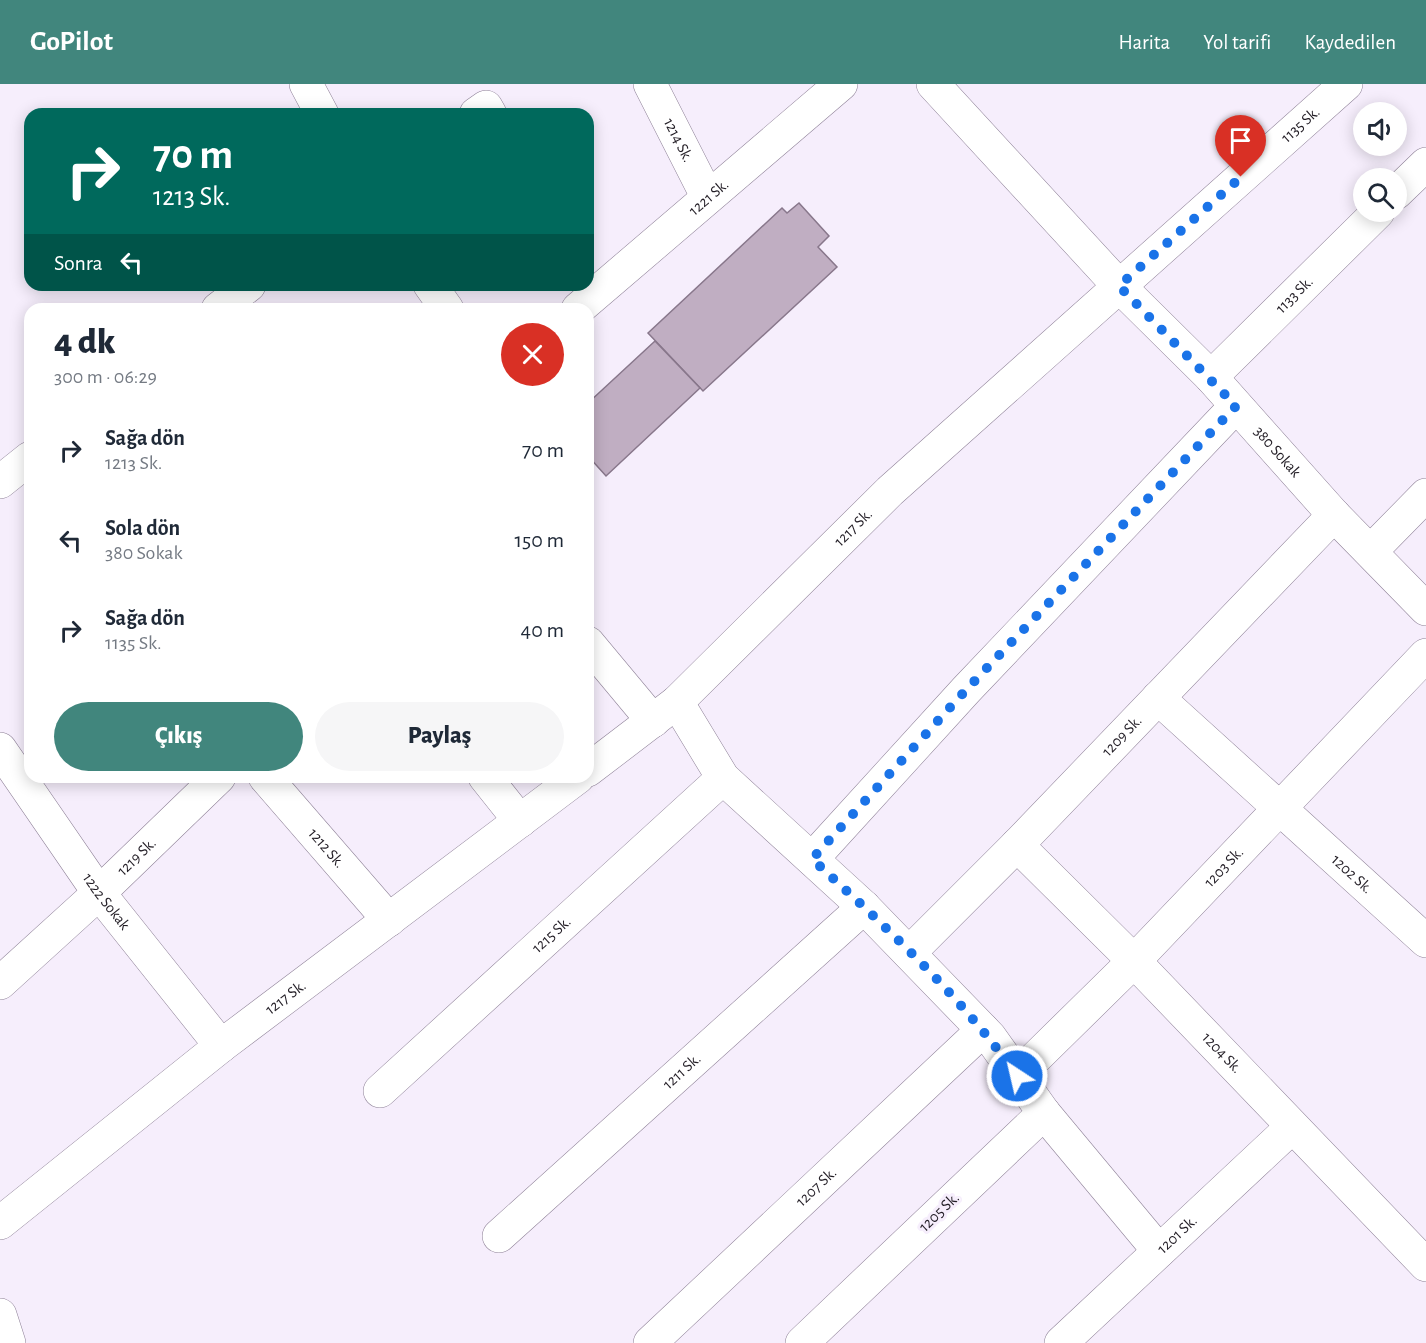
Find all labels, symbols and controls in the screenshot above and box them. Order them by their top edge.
text: GoPilot [30,28,113,56]
text: Harita [1118,32,1170,53]
text: Yol tarifi [1203,32,1271,53]
text: Kaydedilen [1304,32,1396,53]
map controls [1353,102,1407,222]
button: sound [1353,102,1407,156]
street label: 1135 Sk. [1278,104,1323,146]
pin [1215,115,1266,177]
street label: 1214 Sk. [661,116,696,165]
icon: arrive [1224,124,1257,157]
icon: right [54,132,132,210]
text: 70 m [153,134,233,176]
button: search [1353,168,1407,222]
street label: 1221 Sk. [686,176,732,218]
text: 1213 Sk. [153,183,230,210]
icon: left [115,246,148,279]
text: Sonra [54,252,103,274]
street label: 1133 Sk. [1273,273,1316,316]
button: close [501,323,564,386]
text: 4 dk [54,324,115,360]
text: 300 m · 06:29 [54,367,157,387]
street label: 380 Sokak [1251,423,1305,481]
text: Sağa dön [105,427,185,449]
icon: right [54,434,87,467]
text: 70 m [522,439,564,461]
text: 1213 Sk. [105,453,162,473]
street label: 1217 Sk. [831,506,875,549]
text: Sola dön [105,517,180,539]
icon: left [54,524,87,557]
text: 150 m [514,529,564,551]
text: 380 Sokak [105,543,183,563]
text: Sağa dön [105,607,185,629]
icon: right [54,614,87,647]
text: 40 m [521,619,564,641]
text: 1135 Sk. [105,633,162,653]
button: Çıkış [54,702,303,771]
button: Paylaş [315,702,564,771]
street label: 1209 Sk. [1099,712,1145,759]
street label: 1212 Sk. [305,825,348,871]
street label: 1219 Sk. [114,835,159,879]
street label: 1203 Sk. [1201,844,1246,890]
street label: 1202 Sk. [1328,851,1376,897]
street label: 1222 Sokak [80,870,134,933]
street label: 1215 Sk. [529,913,574,956]
street label: 1217 Sk. [262,977,309,1018]
street label: 1204 Sk. [1199,1029,1245,1076]
position arrow [985,1044,1049,1108]
street label: 1211 Sk. [660,1050,704,1092]
street label: 1207 Sk. [793,1164,839,1209]
street label: 1205 Sk. [916,1189,962,1235]
street label: 1201 Sk. [1154,1212,1200,1257]

